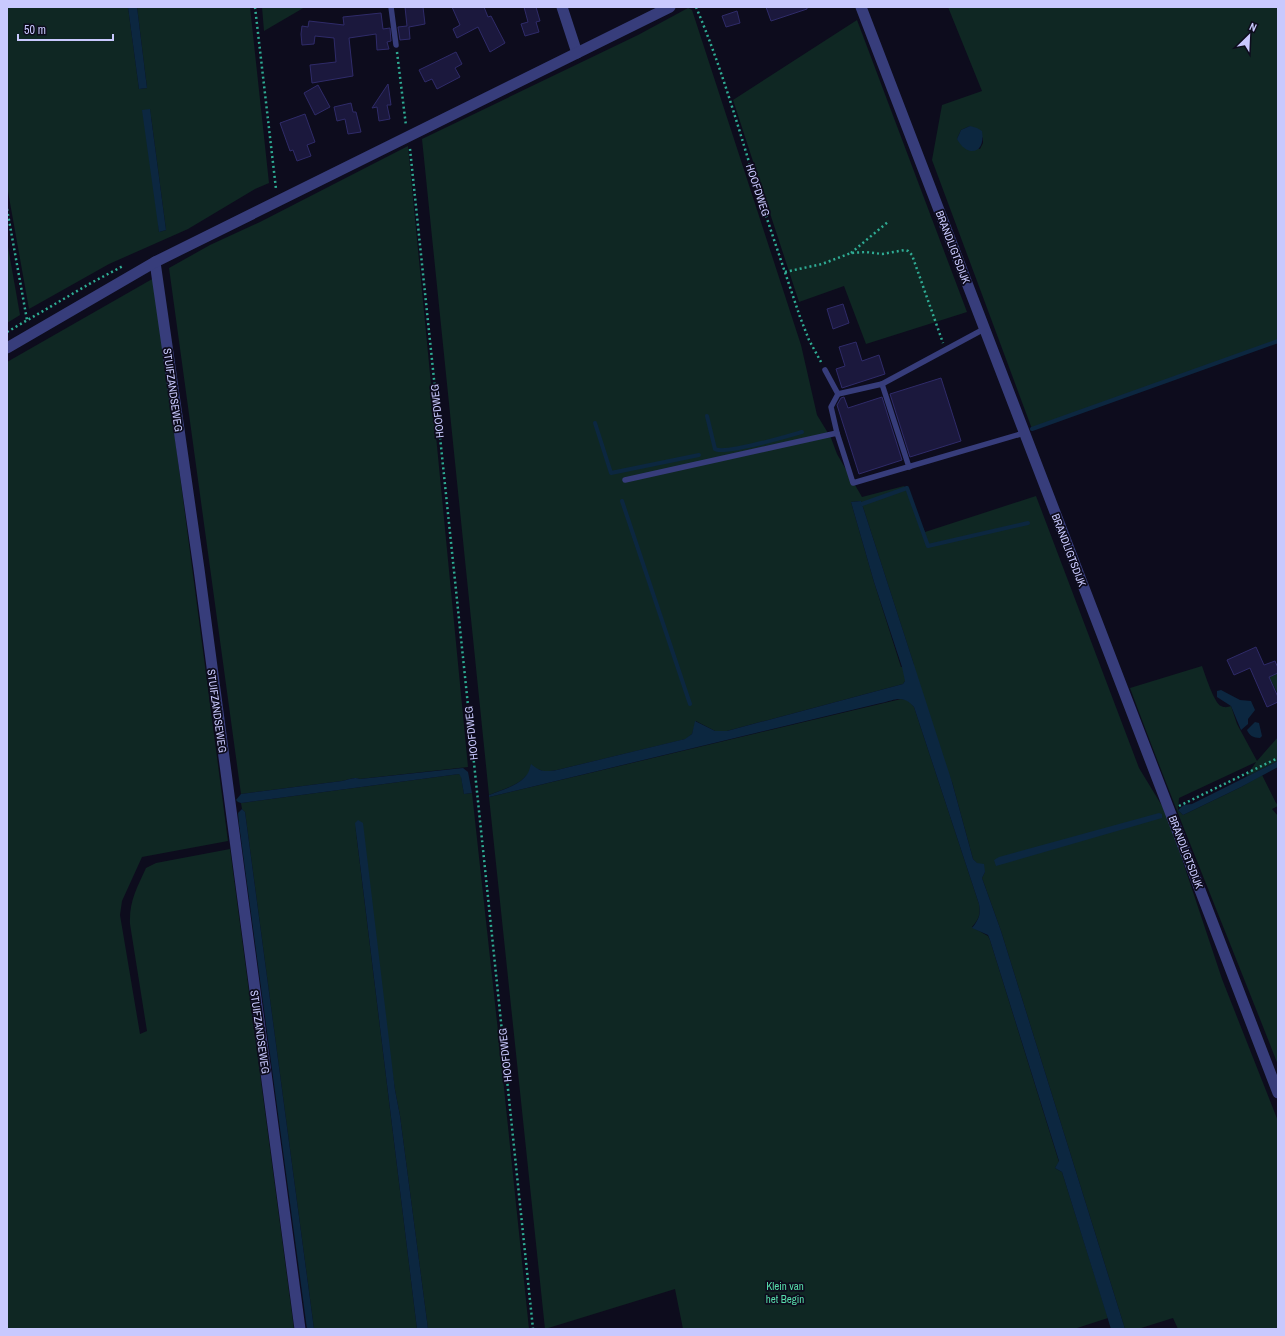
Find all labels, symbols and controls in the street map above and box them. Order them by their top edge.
scale bar [18,16,113,42]
north arrow [1229,16,1269,56]
text: N [1247,19,1259,35]
text: 50 m [24,22,46,38]
street label: HOOFDWEG [743,162,773,218]
street label: BRANDLIGTSDIJK [933,208,973,286]
street label: STUIFZANDSEWEG [160,347,186,433]
street label: HOOFDWEG [427,383,447,439]
street label: BRANDLIGTSDIJK [1049,511,1089,589]
street label: STUIFZANDSEWEG [204,668,230,754]
street label: HOOFDWEG [461,705,481,761]
street label: BRANDLIGTSDIJK [1166,813,1206,891]
street label: STUIFZANDSEWEG [247,989,273,1075]
street label: HOOFDWEG [495,1027,515,1083]
park label: Klein van het Begin [766,1279,804,1306]

